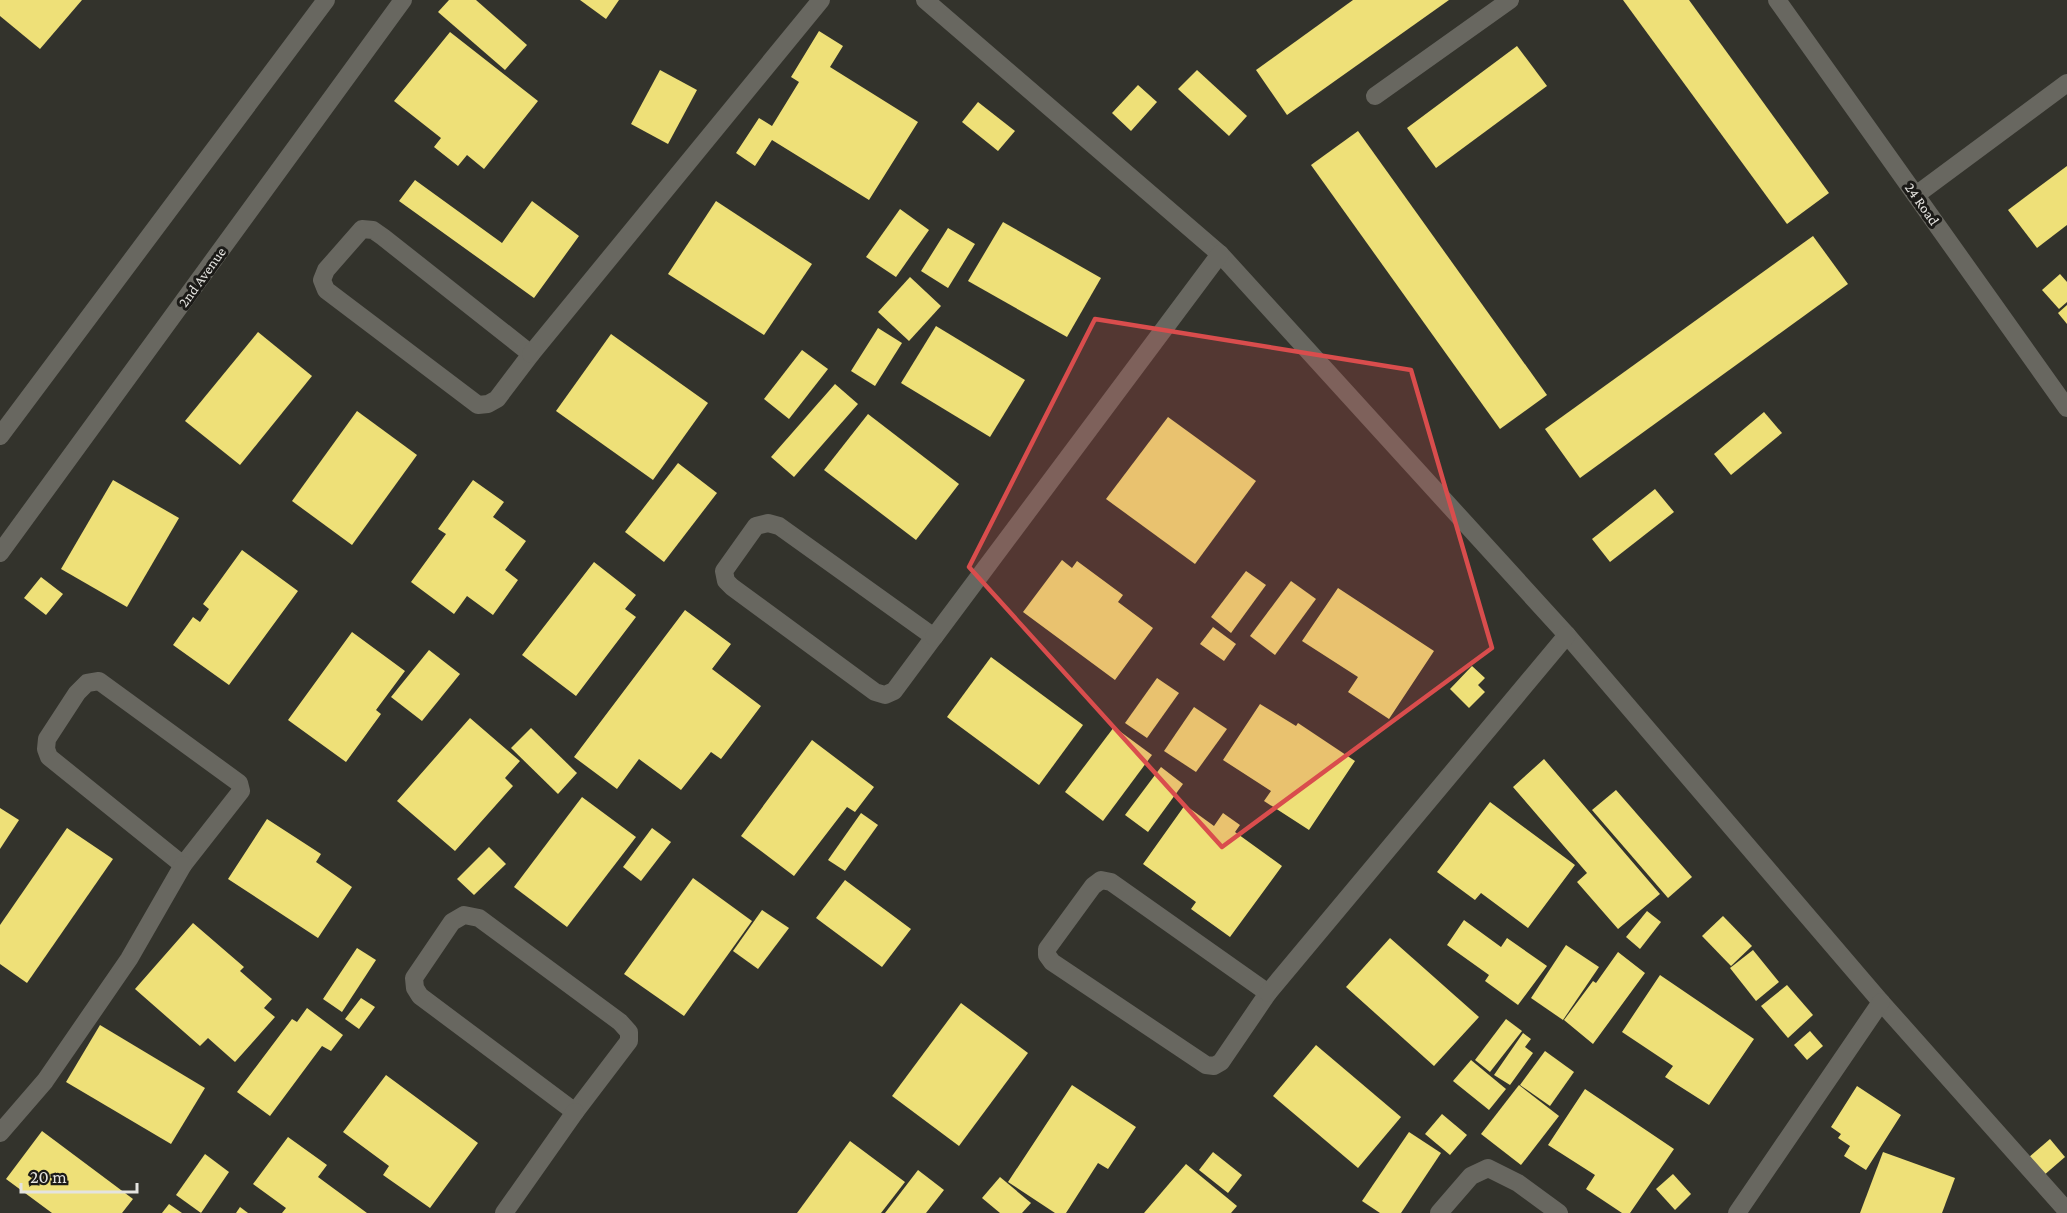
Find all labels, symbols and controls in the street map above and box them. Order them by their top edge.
street label: 24 Road [1902,180,1942,228]
street label: 2nd Avenue [175,244,229,310]
scale bar [21,1156,136,1194]
text: 20 m [30,1167,67,1187]

